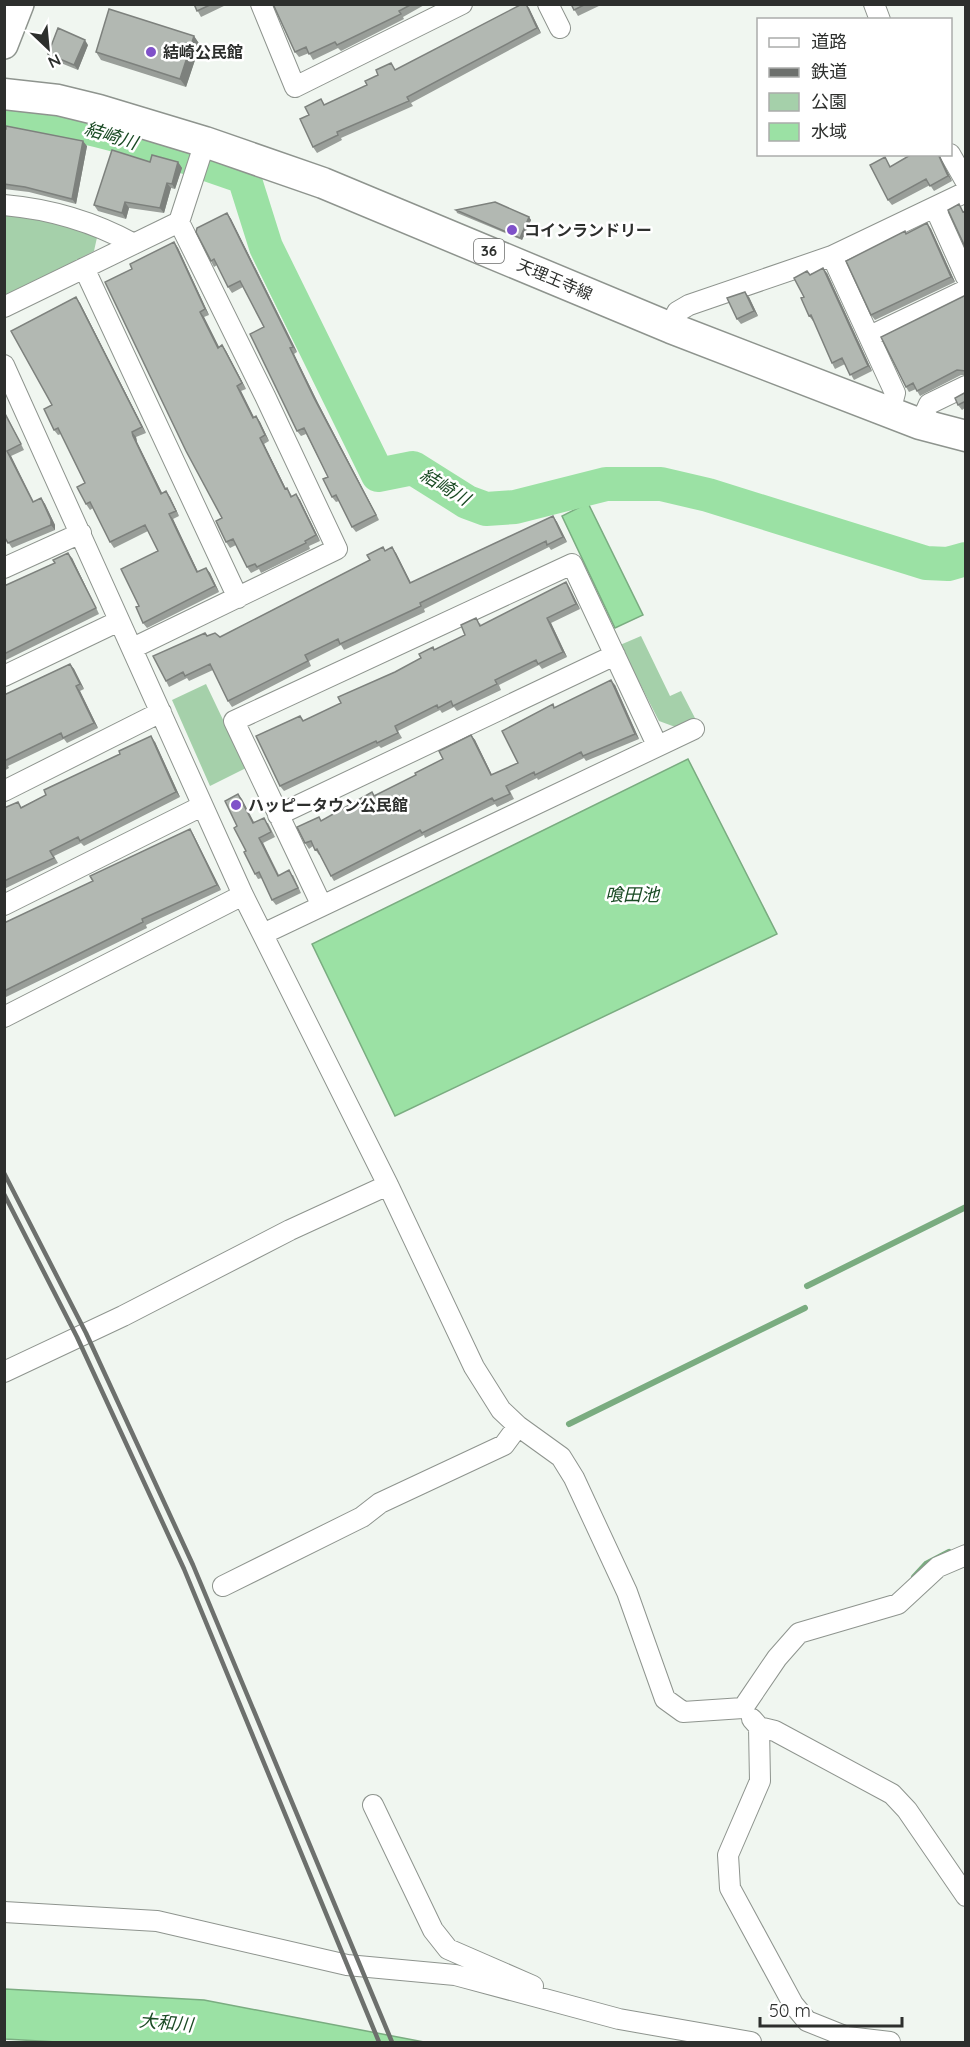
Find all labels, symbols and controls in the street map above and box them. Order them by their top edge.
north arrow [18,18,78,78]
legend [757,18,952,156]
text: 道路 [811,30,847,53]
place label: 結崎公民館 [163,42,243,62]
marker: 結崎公民館 [144,45,158,59]
text: N [45,50,64,73]
text: 鉄道 [811,60,847,83]
text: 公園 [811,90,847,113]
water label: 結崎川 [82,117,142,155]
text: 水域 [811,120,847,143]
place label: コインランドリー [524,220,652,240]
marker: コインランドリー [505,223,519,237]
road number: 36 [474,239,504,263]
street label: 天理王寺線 [514,254,596,304]
water label: 結崎川 [416,463,476,511]
place label: ハッピータウン公民館 [248,795,408,815]
marker: ハッピータウン公民館 [229,798,243,812]
water label: 喰田池 [605,883,661,906]
scale bar [760,1990,902,2028]
text: 50 m [769,1999,811,2022]
water label: 大和川 [138,2009,196,2036]

